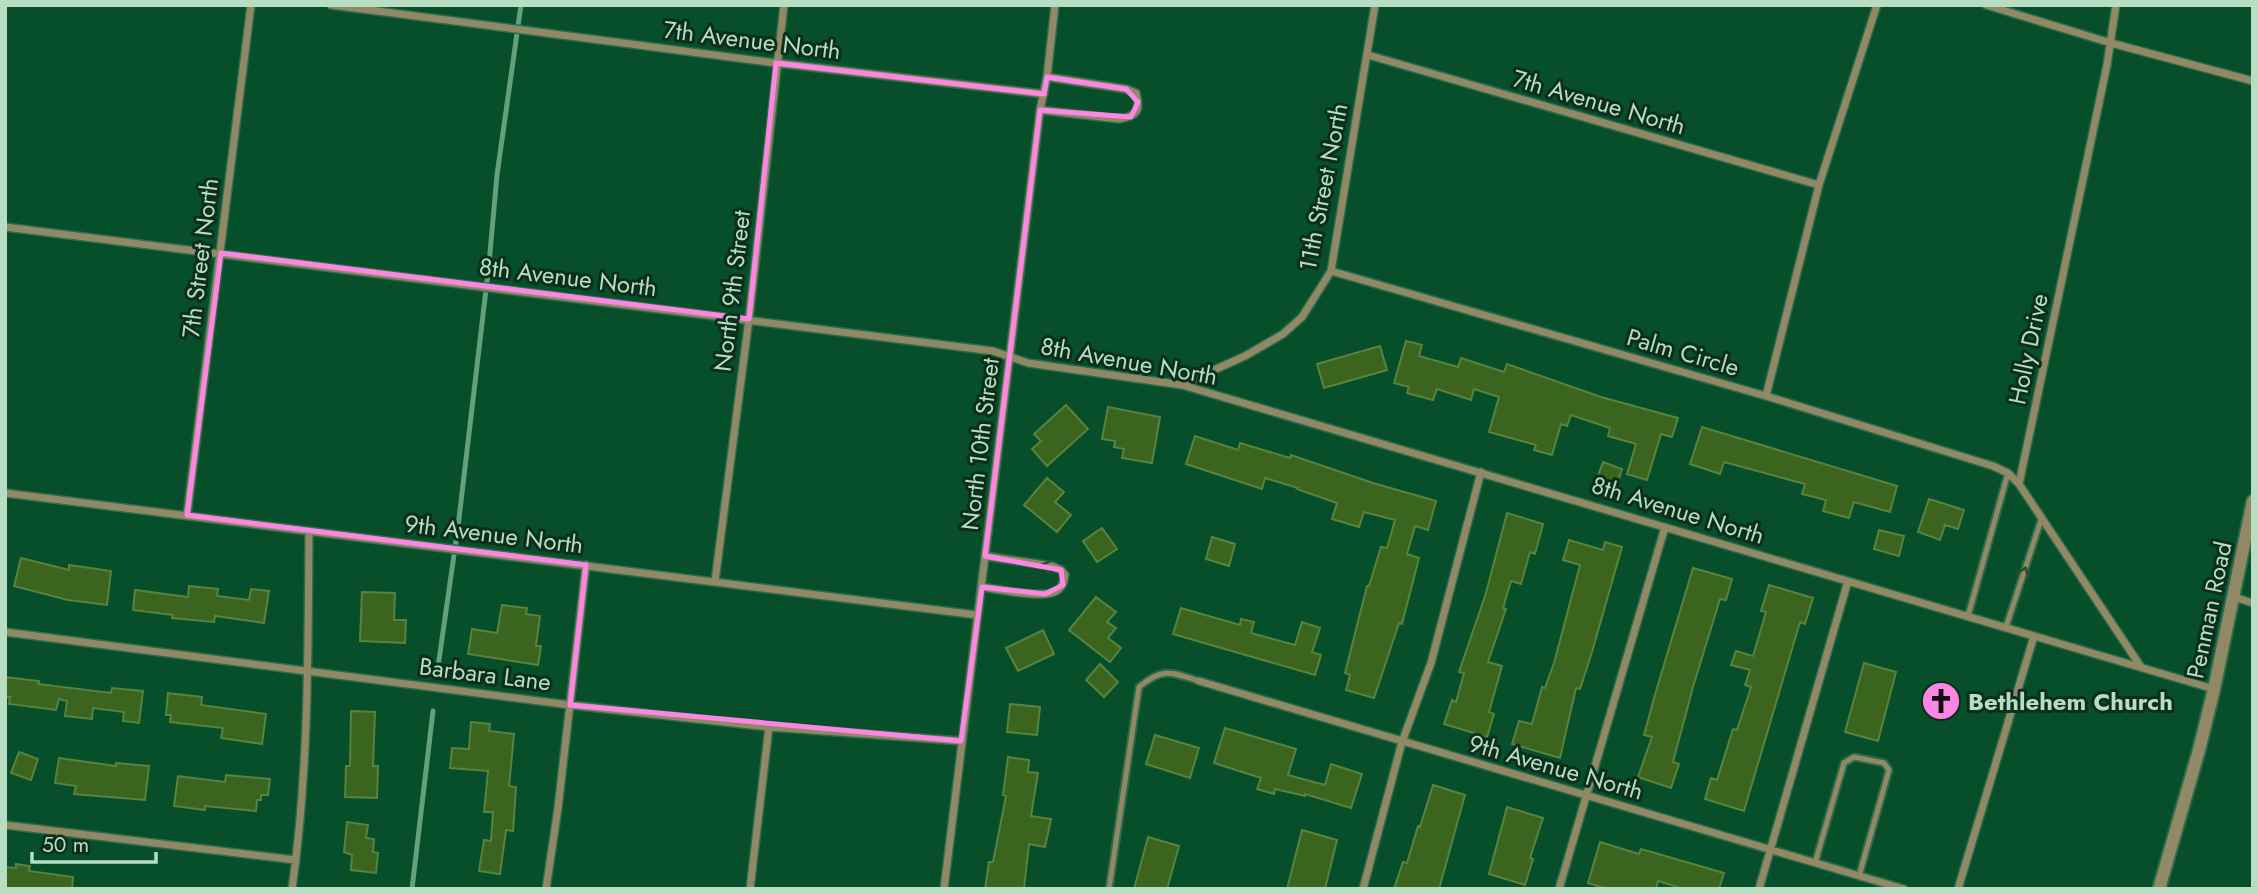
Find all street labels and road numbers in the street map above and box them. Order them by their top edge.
street label: 7th Avenue North [661,12,843,68]
street label: 7th Avenue North [1508,61,1690,143]
street label: 11th Street North [1290,100,1356,274]
street label: 7th Street North [173,176,227,340]
street label: North 9th Street [705,208,759,374]
street label: 8th Avenue North [477,249,659,305]
street label: Holly Drive [1999,290,2057,408]
street label: Palm Circle [1623,319,1743,385]
street label: 8th Avenue North [1038,328,1220,394]
street label: North 10th Street [952,356,1008,532]
street label: 8th Avenue North [1587,467,1769,553]
street label: 9th Avenue North [403,506,585,562]
street label: Penman Road [2177,538,2241,682]
street label: Barbara Lane [417,649,553,699]
street label: 9th Avenue North [1465,725,1647,809]

